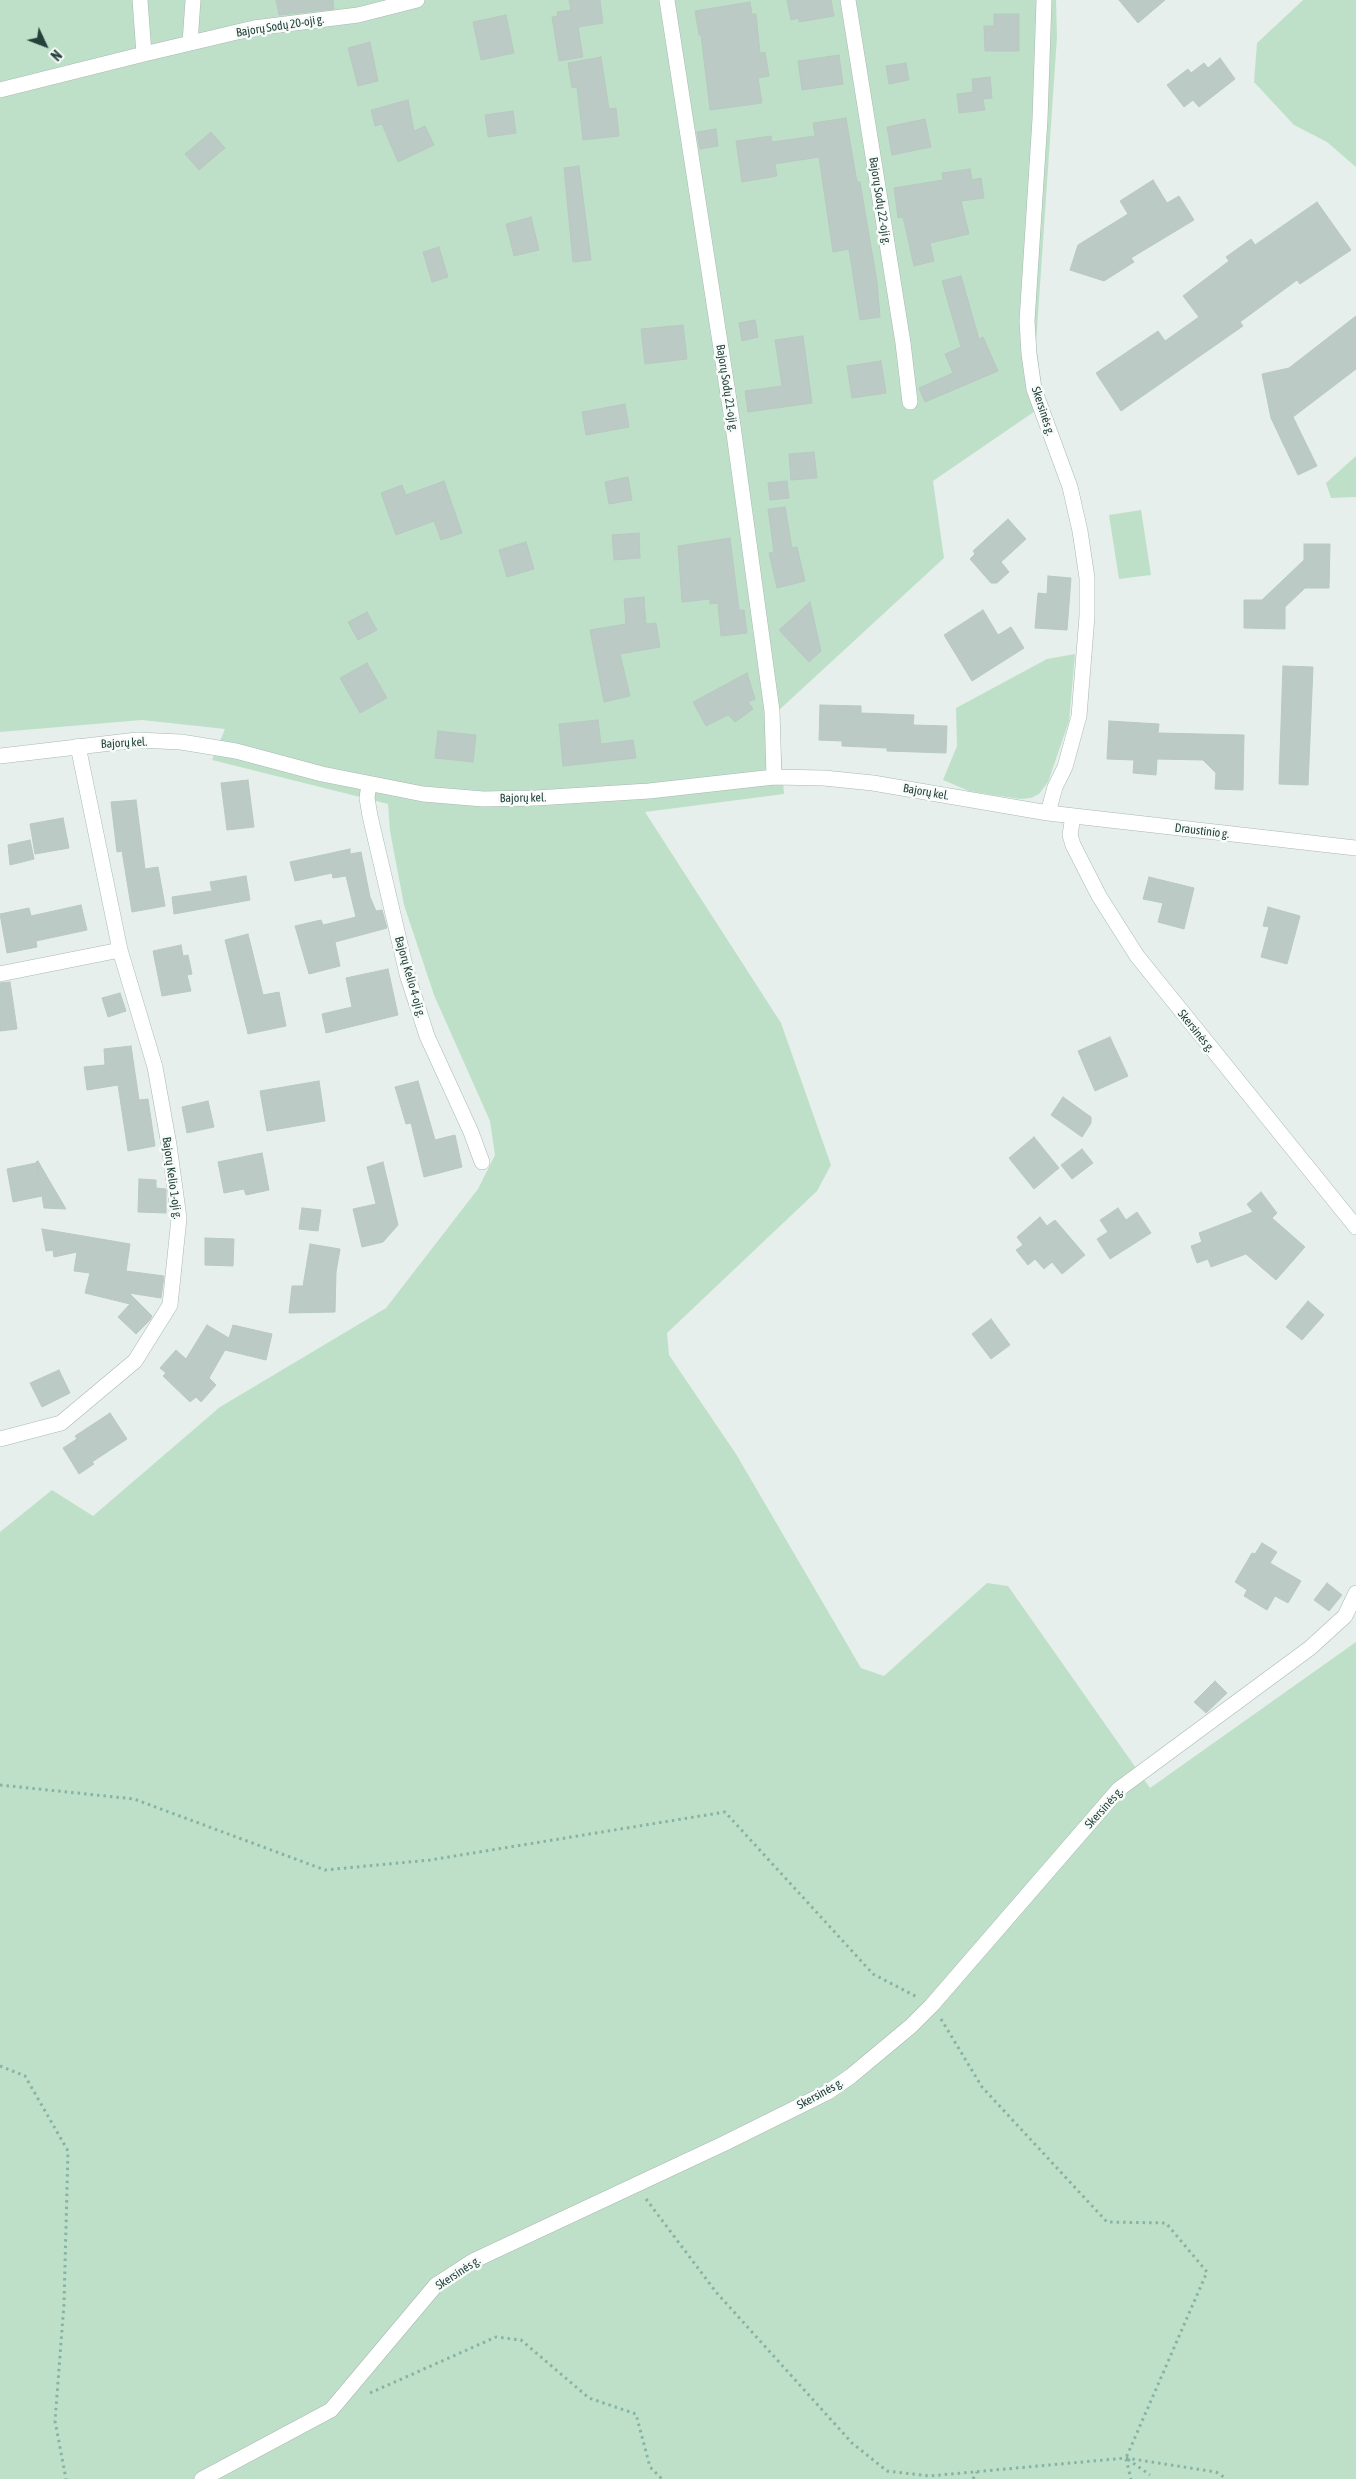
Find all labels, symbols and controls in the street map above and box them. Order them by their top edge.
street label: Bajorų Sodų 20-oji g. [235,12,325,40]
north arrow [20,20,70,70]
text: N [47,47,65,64]
street label: Bajorų Sodų 22-oji g. [866,156,894,246]
street label: Bajorų Sodų 21-oji g. [713,343,741,433]
street label: Skersinės g. [1028,385,1058,437]
street label: Bajorų kel. [100,735,148,751]
street label: Bajorų kel. [902,781,950,803]
street label: Bajorų kel. [500,790,546,806]
street label: Draustinio g. [1174,821,1230,841]
street label: Bajorų Kelio 4-oji g. [392,935,428,1019]
street label: Skersinės g. [1175,1007,1217,1055]
street label: Bajorų Kelio 1-oji g. [159,1136,185,1220]
street label: Skersinės g. [1082,1784,1126,1832]
street label: Skersinės g. [794,2075,846,2113]
street label: Skersinės g. [433,2253,483,2293]

